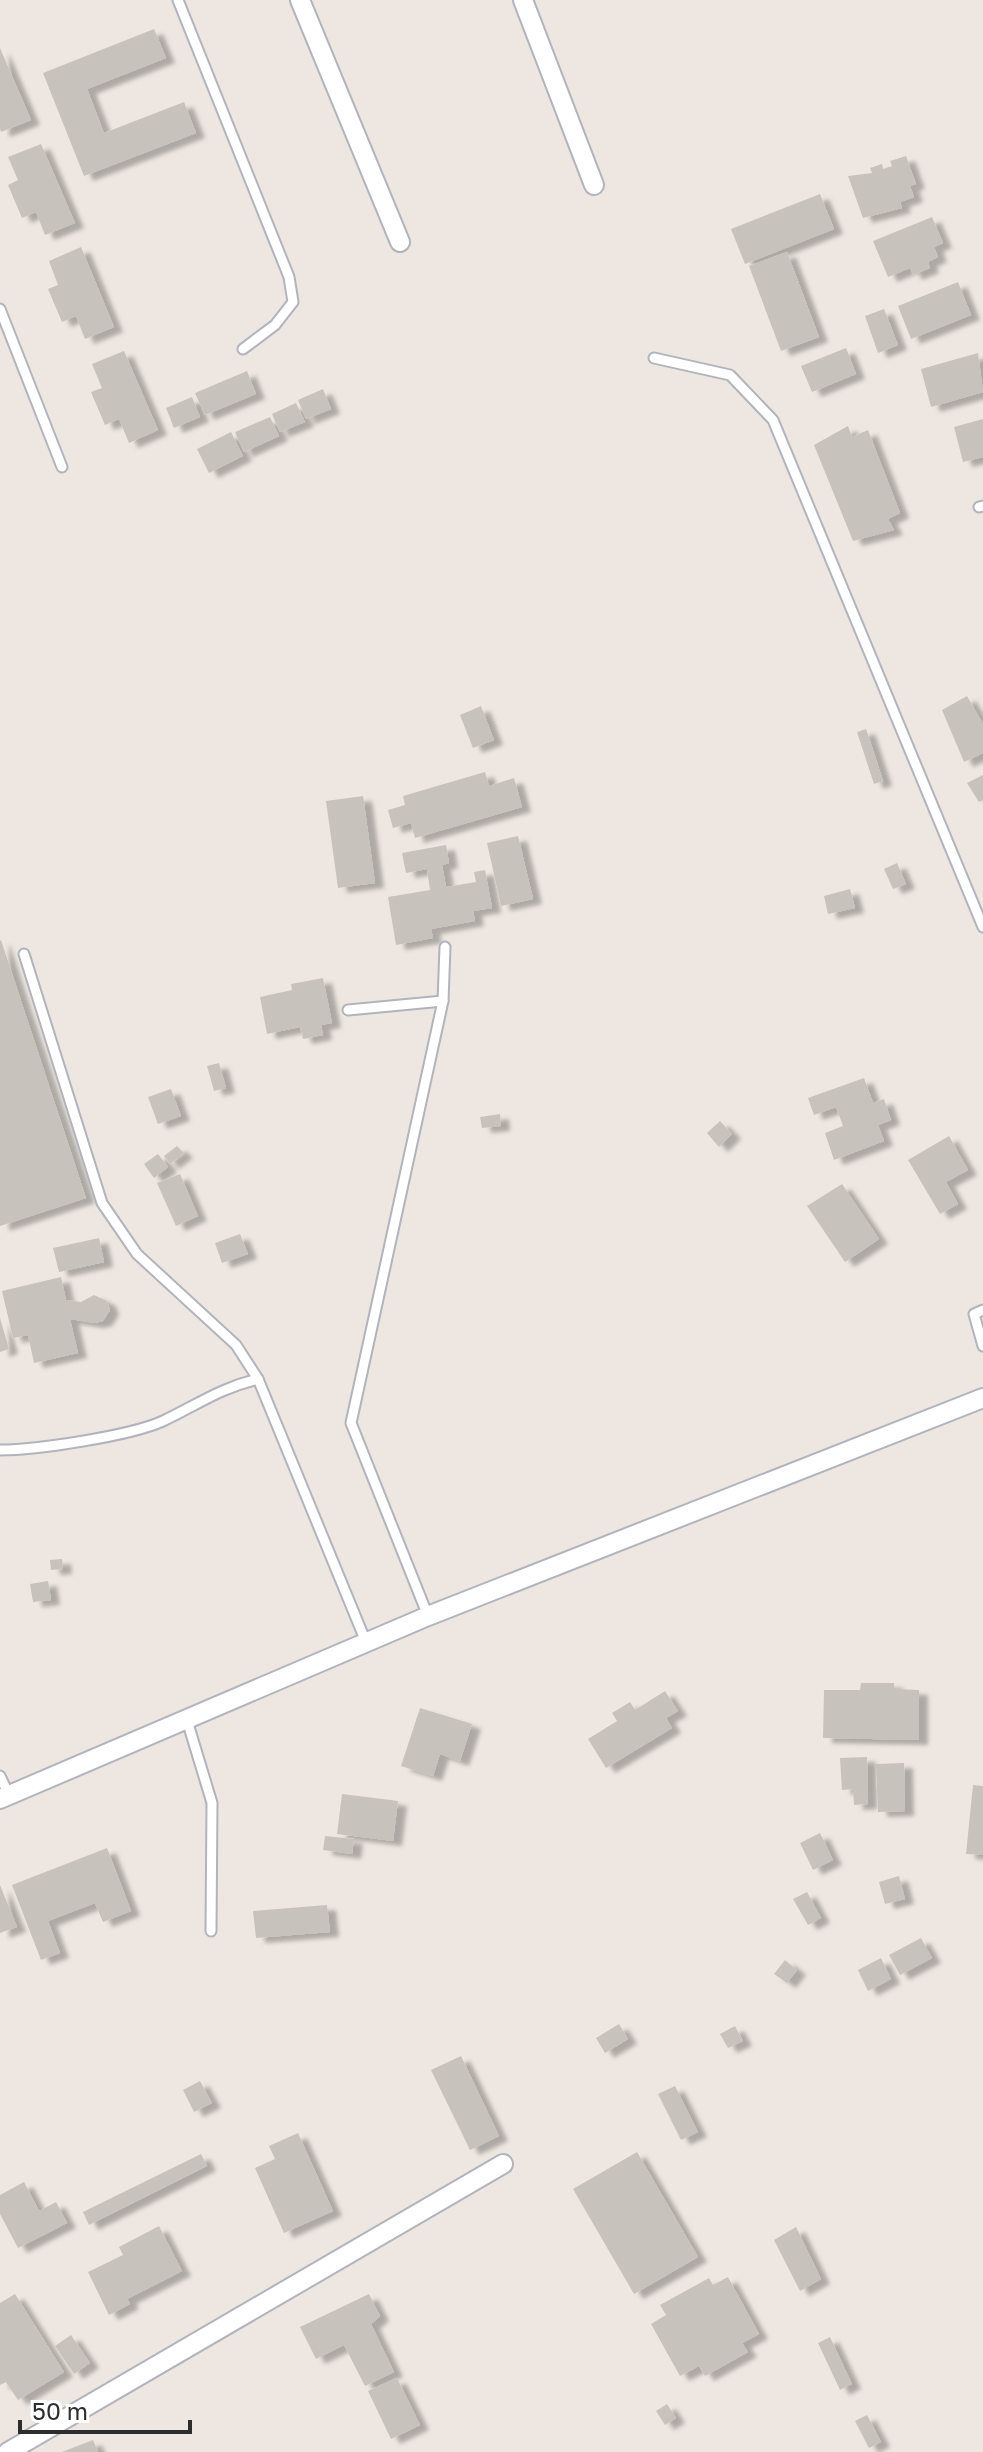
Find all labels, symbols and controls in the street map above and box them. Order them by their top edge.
scale bar [20,2384,190,2434]
text: 50 m [32,2396,88,2425]

